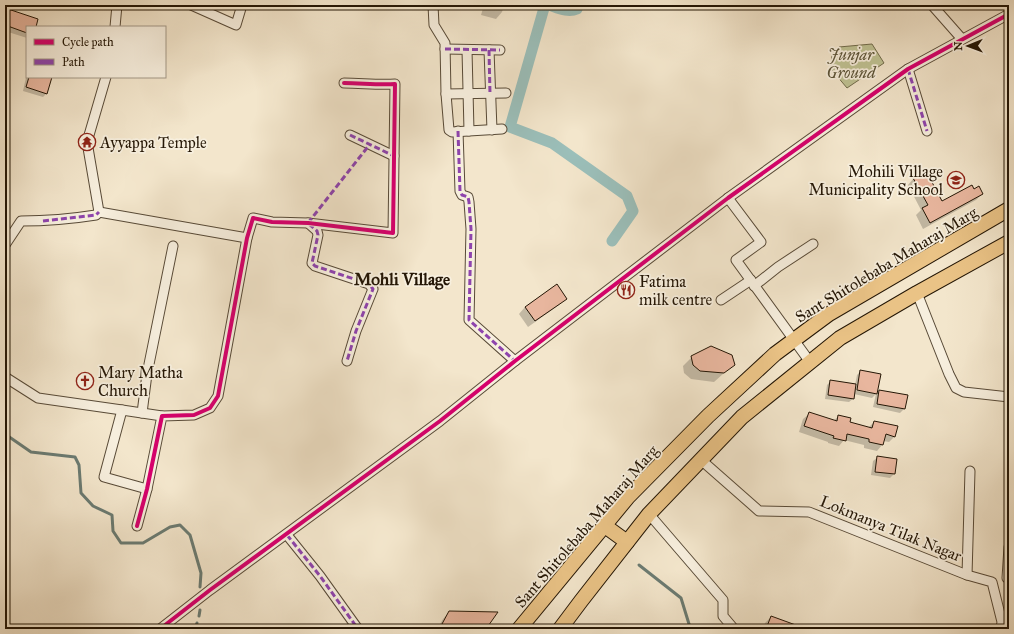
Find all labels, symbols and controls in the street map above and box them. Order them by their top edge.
legend [26,26,166,78]
north arrow [948,26,988,66]
text: Cycle path [62,35,114,49]
text: N [952,41,965,51]
park label: Junjar Ground [827,45,877,82]
text: Path [62,55,85,69]
temple icon: Ayyappa Temple [77,132,97,152]
place label: Ayyappa Temple [99,133,207,152]
place label: Mohili Village Municipality School [809,162,944,199]
school or university icon: Mohili Village Municipality School [946,170,966,190]
street label: Sant Shitolebaba Maharaj Marg [792,202,982,327]
district label: Mohli Village [354,269,450,290]
place label: Fatima milk centre [639,272,713,309]
restaurant icon: Fatima milk centre [616,280,636,300]
place label: Mary Matha Church [98,363,183,400]
church icon: Mary Matha Church [75,371,95,391]
street label: Sant Shitolebaba Maharaj Marg [511,441,663,612]
street label: Lokmanya Tilak Nagar [817,491,964,566]

